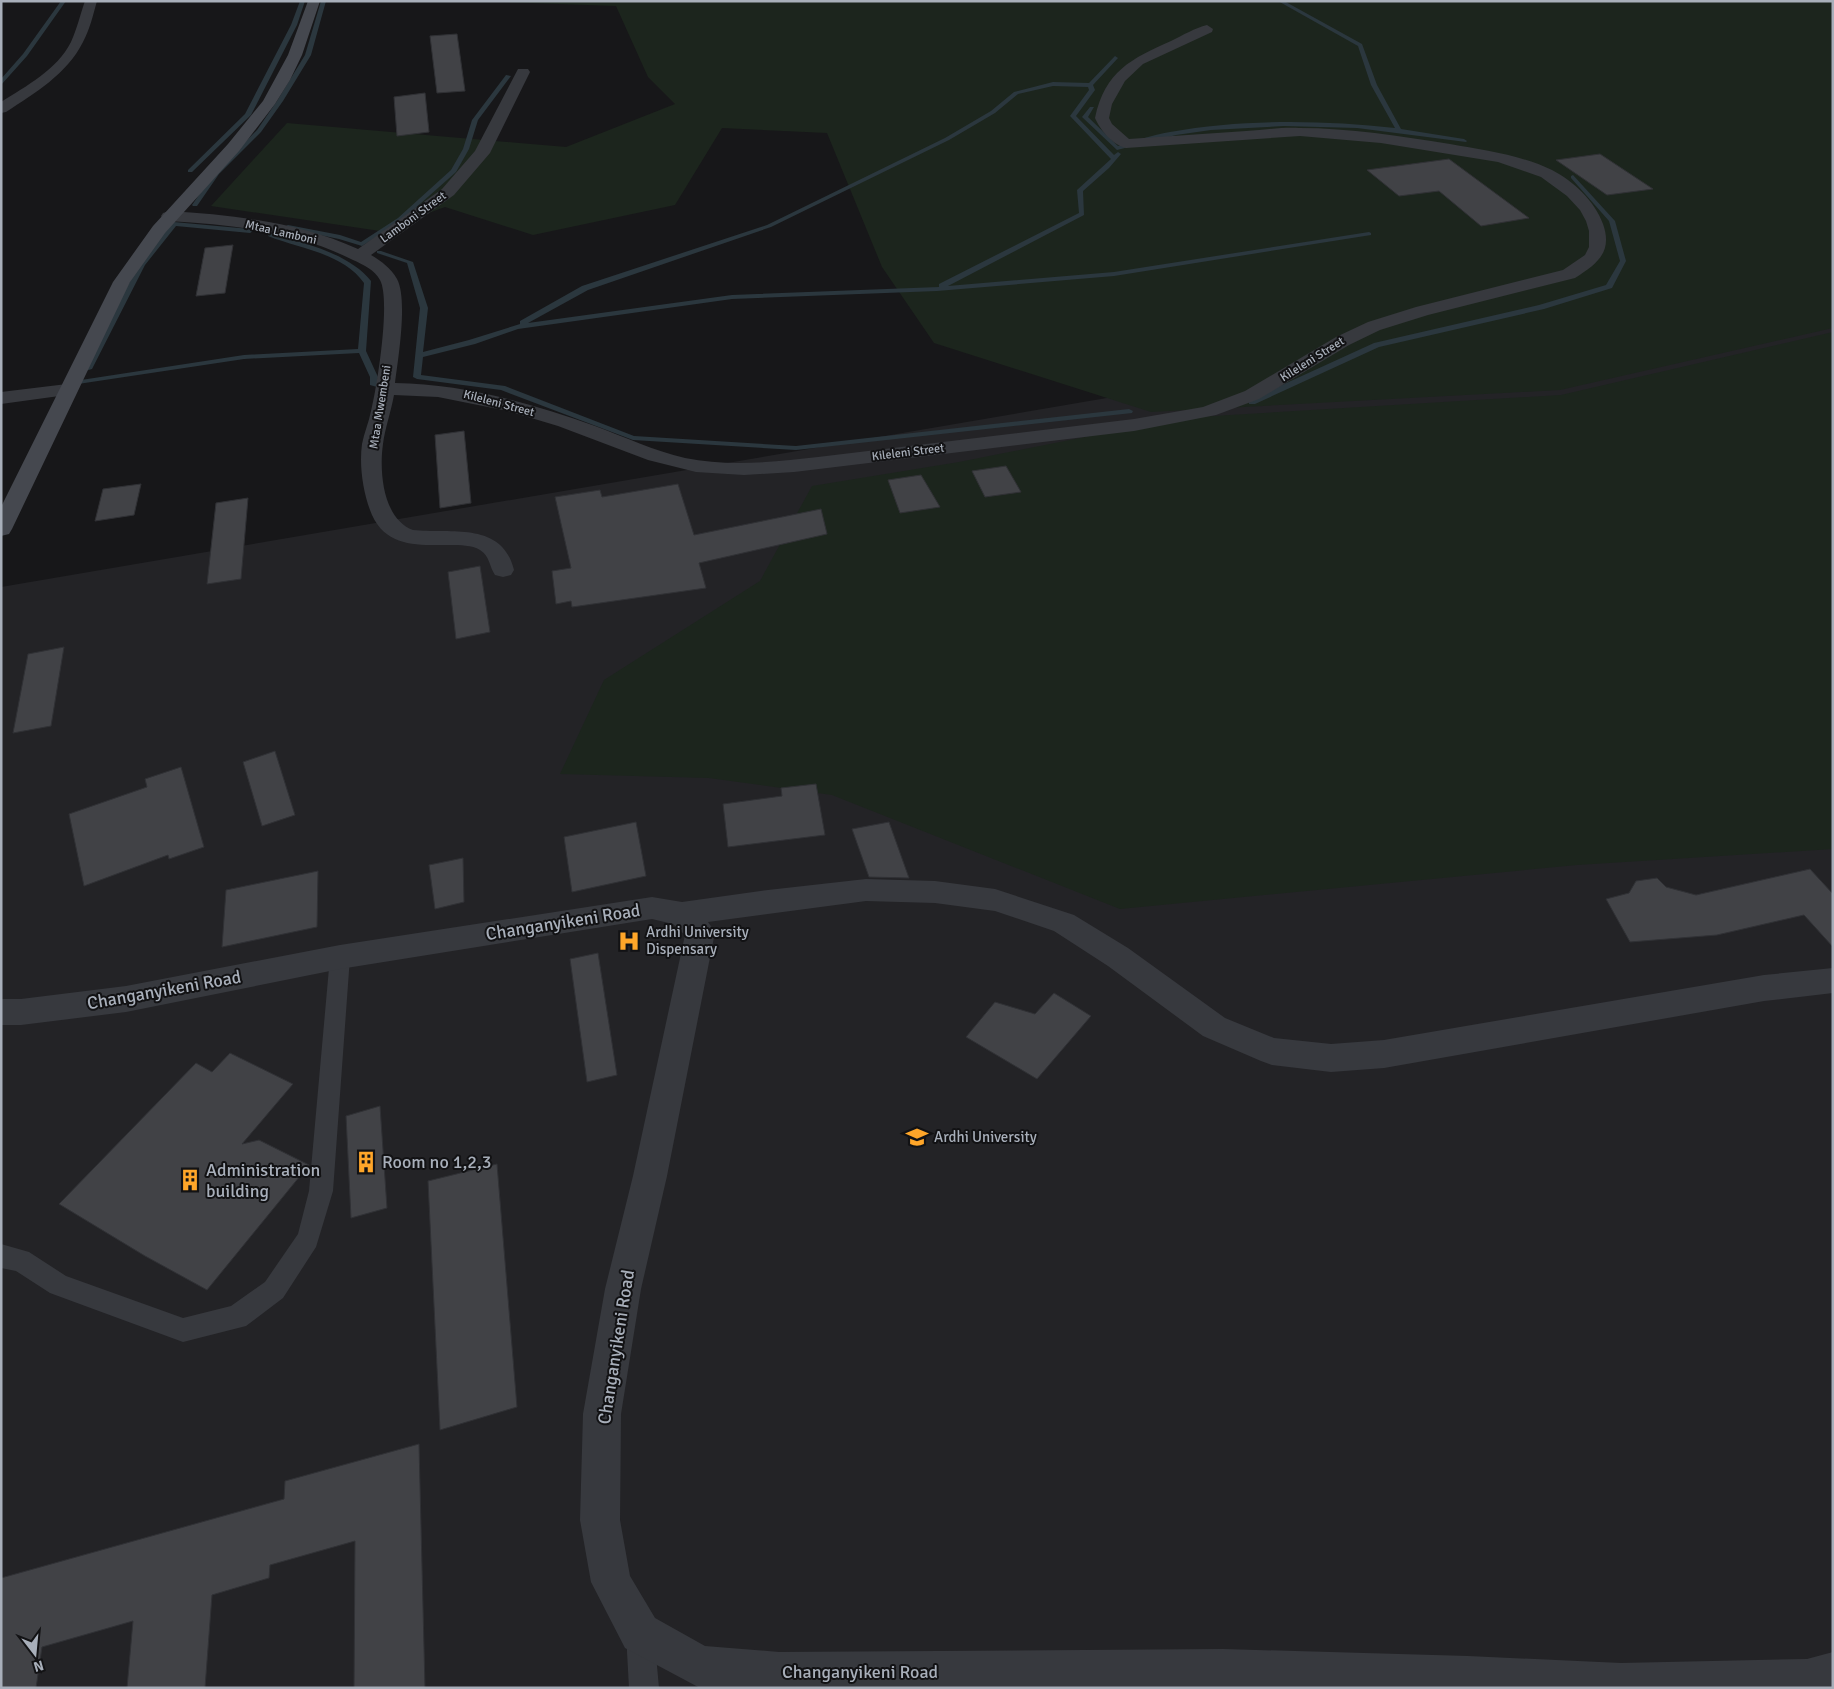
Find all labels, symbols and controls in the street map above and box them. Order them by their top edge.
street label: Lamboni Street [377,188,449,246]
street label: Mtaa Lamboni [244,217,318,248]
street label: Kileleni Street [1277,334,1347,385]
street label: Mtaa Mwembeni [366,364,395,450]
street label: Kileleni Street [462,387,536,420]
street label: Kileleni Street [871,441,945,464]
street label: Changanyikeni Road [484,899,642,945]
place label: Ardhi University Dispensary [646,923,749,958]
hospital icon: Ardhi University Dispensary [616,928,642,954]
street label: Changanyikeni Road [85,966,243,1014]
school or university icon: Ardhi University [904,1124,930,1150]
place label: Ardhi University [934,1128,1037,1146]
building icon: Room no 1,2,3 [353,1149,379,1175]
place label: Room no 1,2,3 [382,1151,492,1173]
place label: Administration building [206,1159,320,1202]
building icon: Administration building [177,1167,203,1193]
street label: Changanyikeni Road [593,1268,639,1426]
north arrow [10,1629,60,1679]
text: N [31,1657,45,1676]
street label: Changanyikeni Road [782,1661,938,1683]

